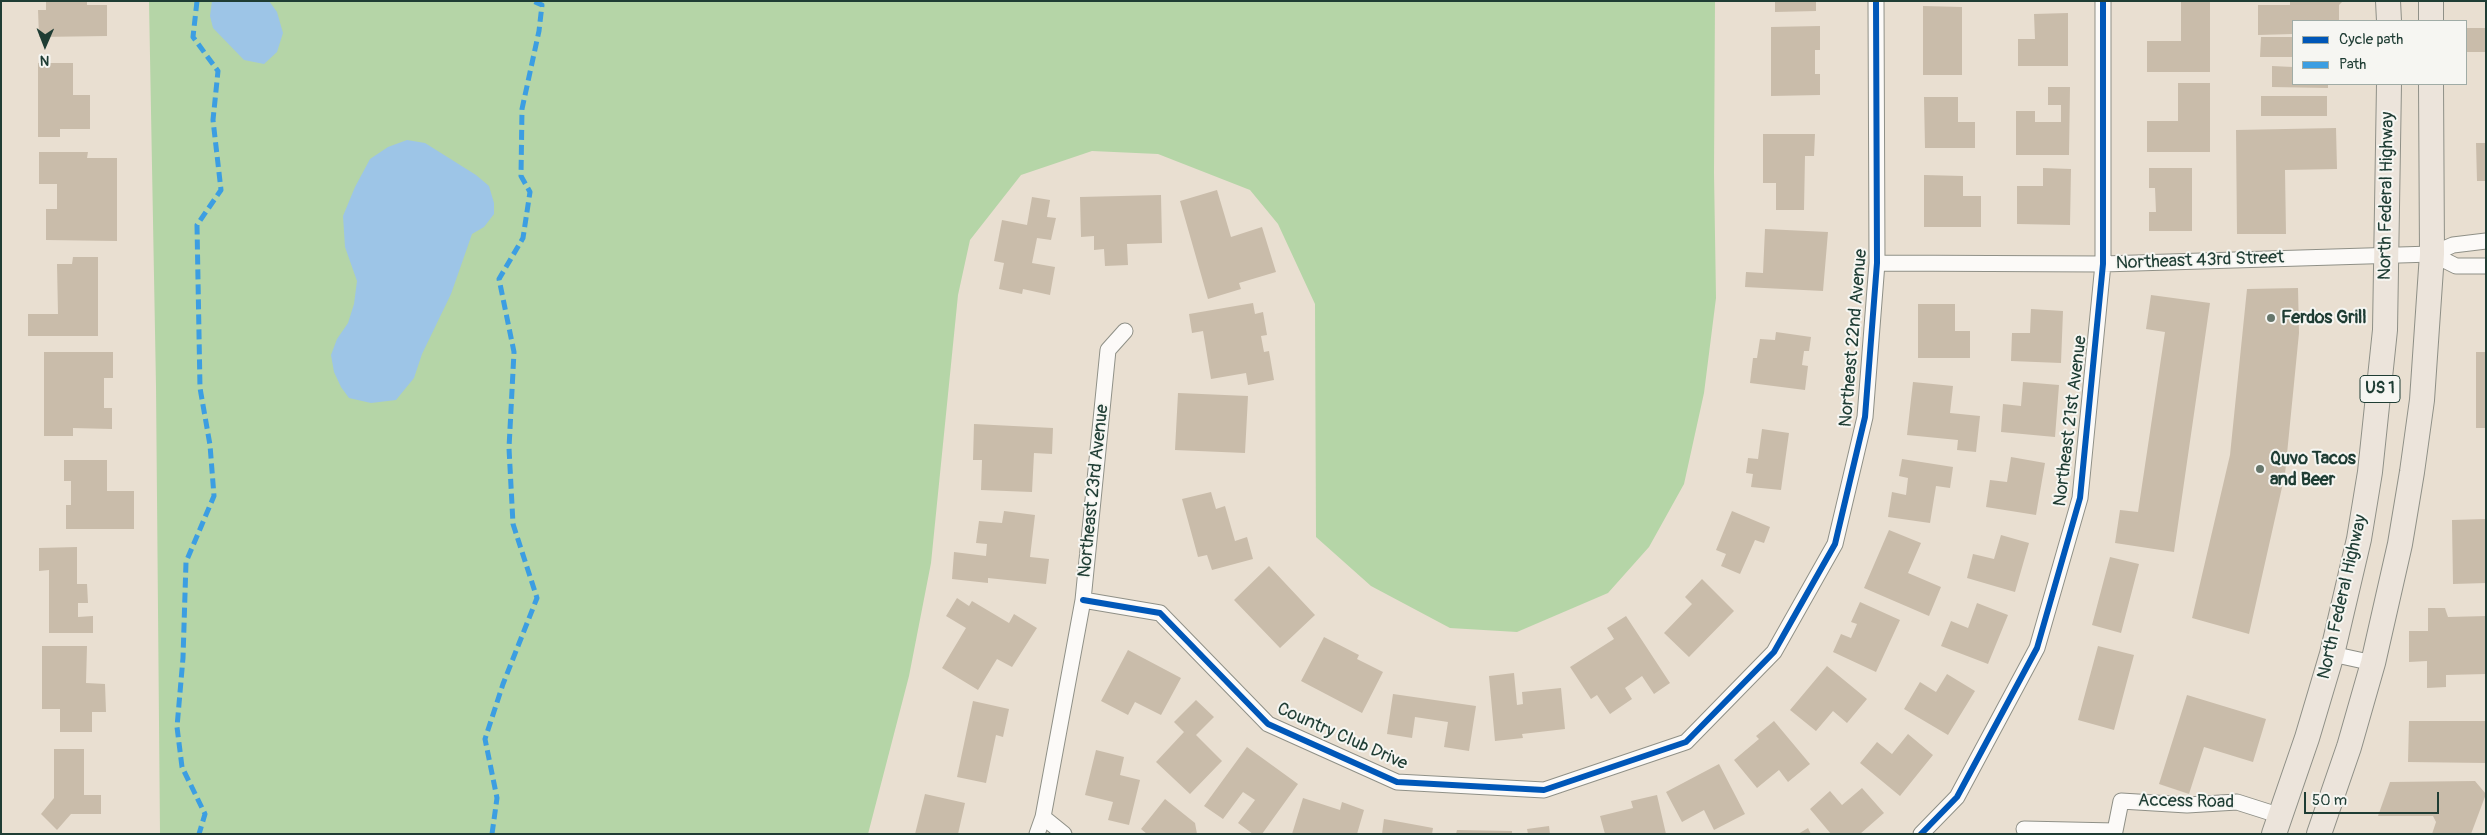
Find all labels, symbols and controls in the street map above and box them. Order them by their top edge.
north arrow [20,20,70,70]
legend [2292,20,2467,85]
text: Cycle path [2339,30,2403,49]
text: N [40,52,50,69]
text: Path [2339,55,2366,74]
street label: North Federal Highway [2375,112,2399,280]
street label: Northeast 43rd Street [2115,247,2285,275]
street label: Northeast 22nd Avenue [1835,248,1873,428]
place label: Ferdos Grill [2281,307,2366,329]
marker: Ferdos Grill [2265,312,2277,324]
street label: Northeast 21st Avenue [2050,334,2092,508]
road number: US 1 [2360,376,2400,402]
street label: Northeast 23rd Avenue [1074,403,1114,579]
place label: Quvo Tacos and Beer [2270,448,2356,490]
marker: Quvo Tacos and Beer [2254,463,2266,475]
street label: North Federal Highway [2314,513,2372,681]
street label: Country Club Drive [1273,699,1411,775]
scale bar [2307,782,2442,814]
street label: Access Road [2138,790,2234,814]
text: 50 m [2312,791,2347,810]

